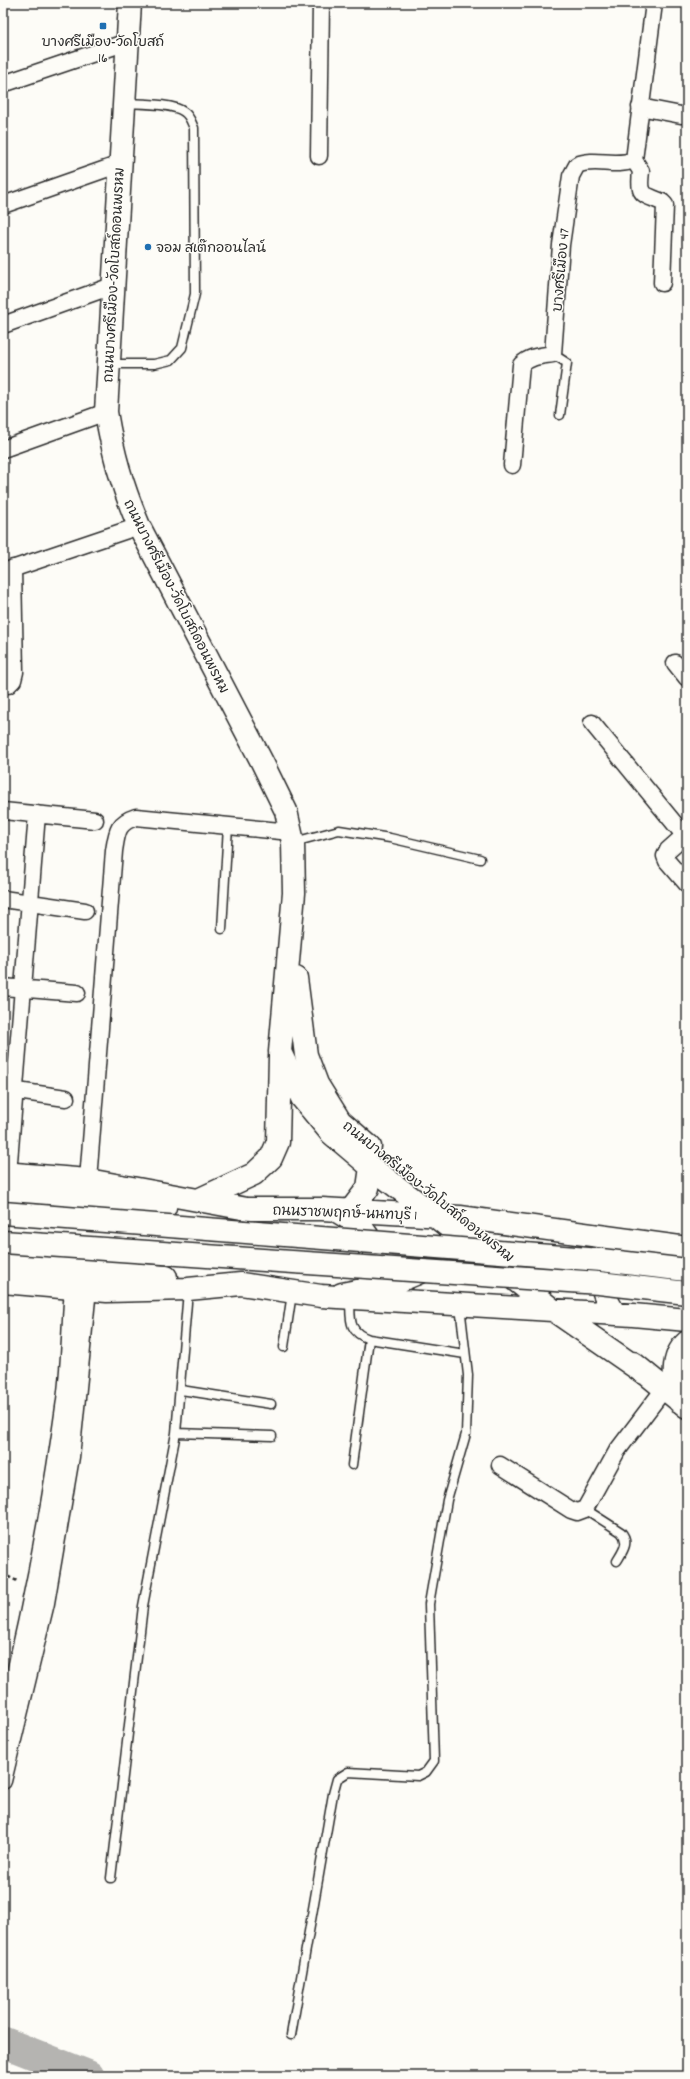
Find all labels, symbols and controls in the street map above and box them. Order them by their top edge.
marker: บางศรีเมือง-วัดโบสถ์ 16 [98,21,108,31]
place label: บางศรีเมือง-วัดโบสถ์ 16 [42,32,164,69]
street label: ถนนบางศรีเมือง-วัดโบสถ์ดอนพรหม [98,167,131,383]
street label: บางศรีเมือง 47 [548,228,576,313]
place label: จอม สเต๊กออนไลน์ [156,238,266,259]
marker: จอม สเต๊กออนไลน์ [143,242,153,252]
street label: ถนนบางศรีเมือง-วัดโบสถ์ดอนพรหม [117,496,234,697]
street label: ถนนบางศรีเมือง-วัดโบสถ์ดอนพรหม [338,1116,518,1268]
street label: ถนนราชพฤกษ์-นนทบุรี 1 [272,1200,418,1227]

